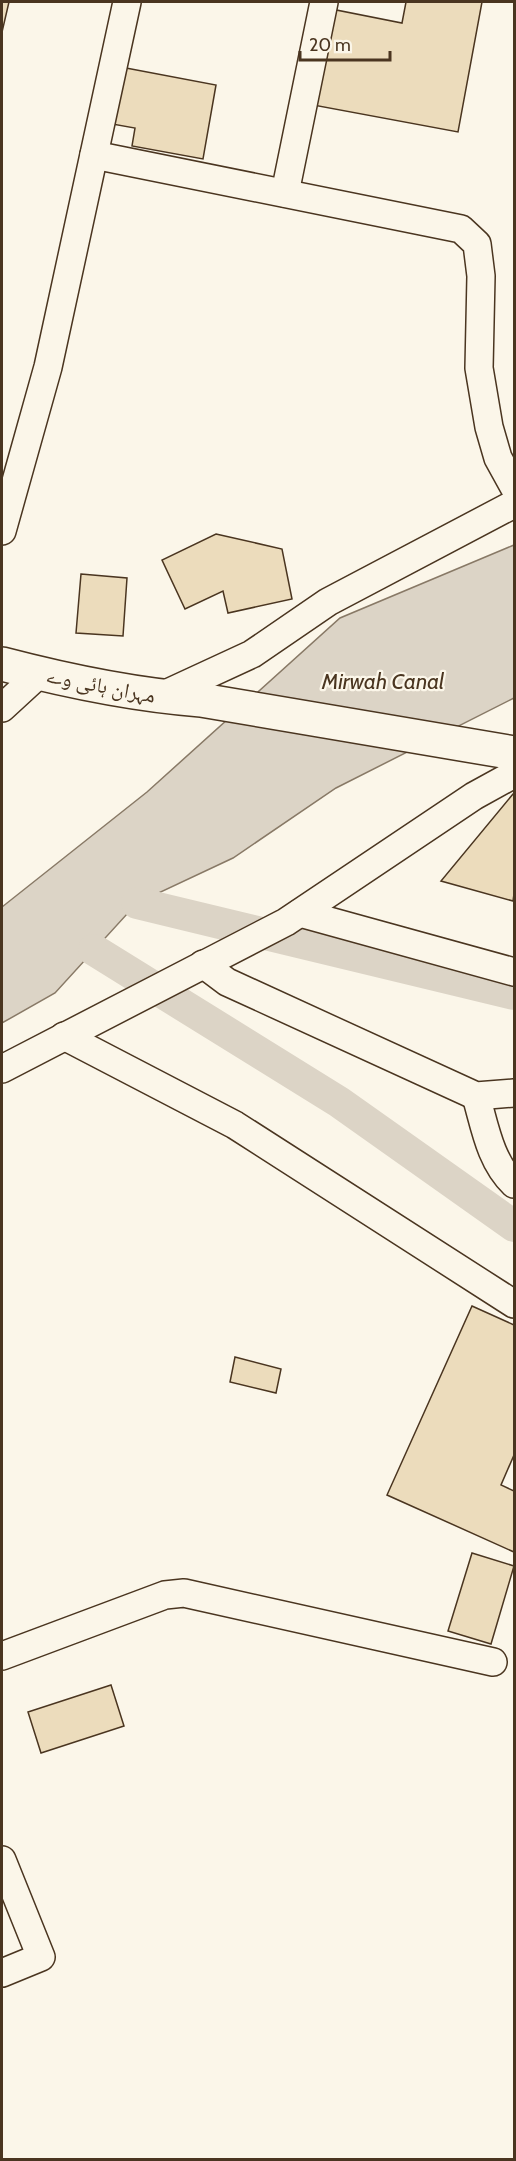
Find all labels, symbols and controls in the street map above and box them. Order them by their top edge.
scale bar [300,24,390,62]
text: 20 m [309,34,351,56]
street label: مہران ہائی وے [44,662,158,709]
water label: Mirwah Canal [321,668,445,695]

